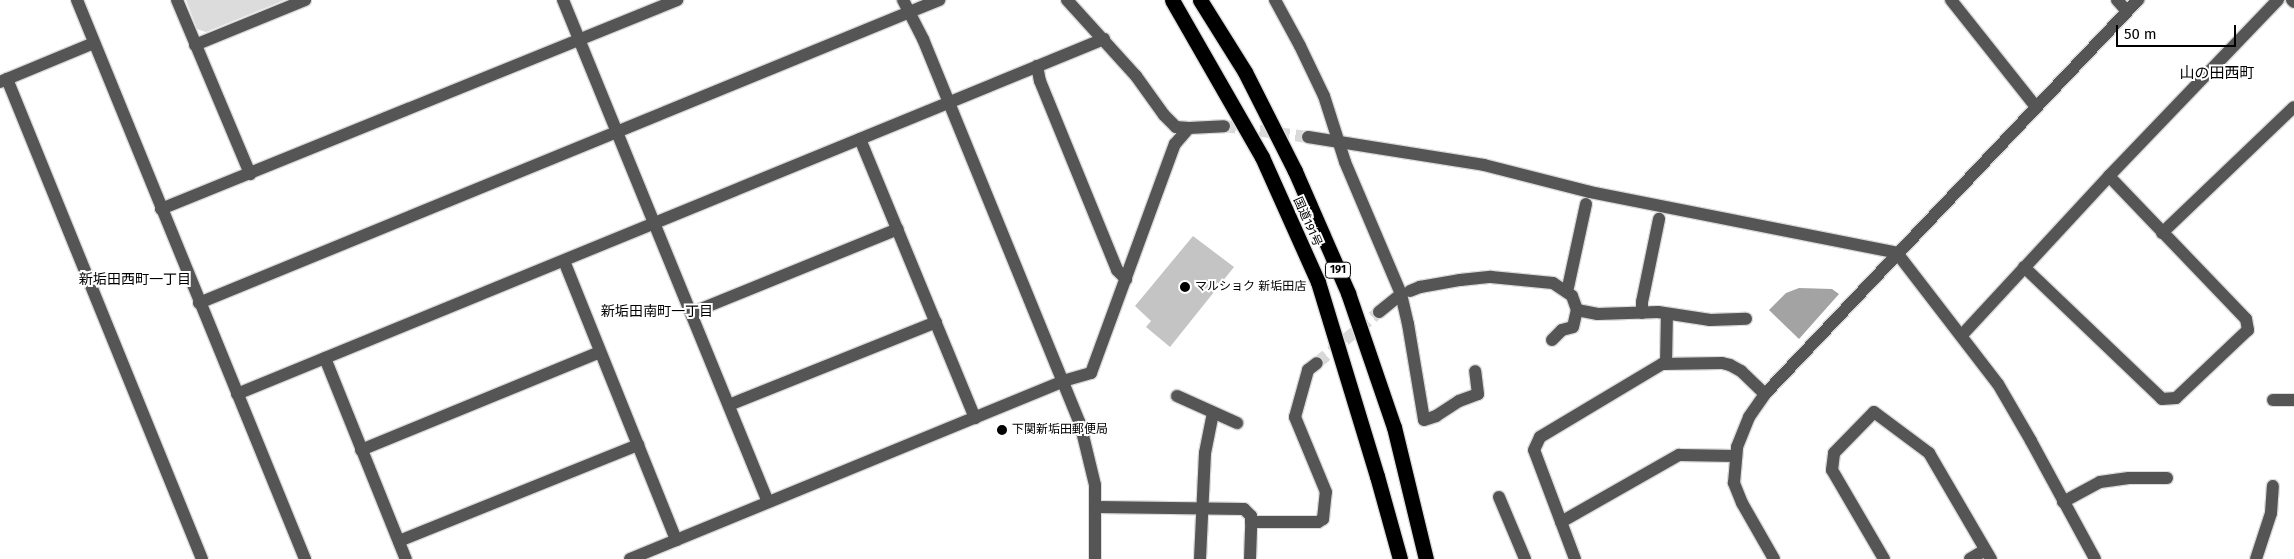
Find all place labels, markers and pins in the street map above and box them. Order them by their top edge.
place label: マルショク 新垢田店 [1195,280,1306,294]
marker: マルショク 新垢田店 [1179,281,1191,293]
place label: 下関新垢田郵便局 [1012,423,1108,437]
marker: 下関新垢田郵便局 [996,424,1008,436]

